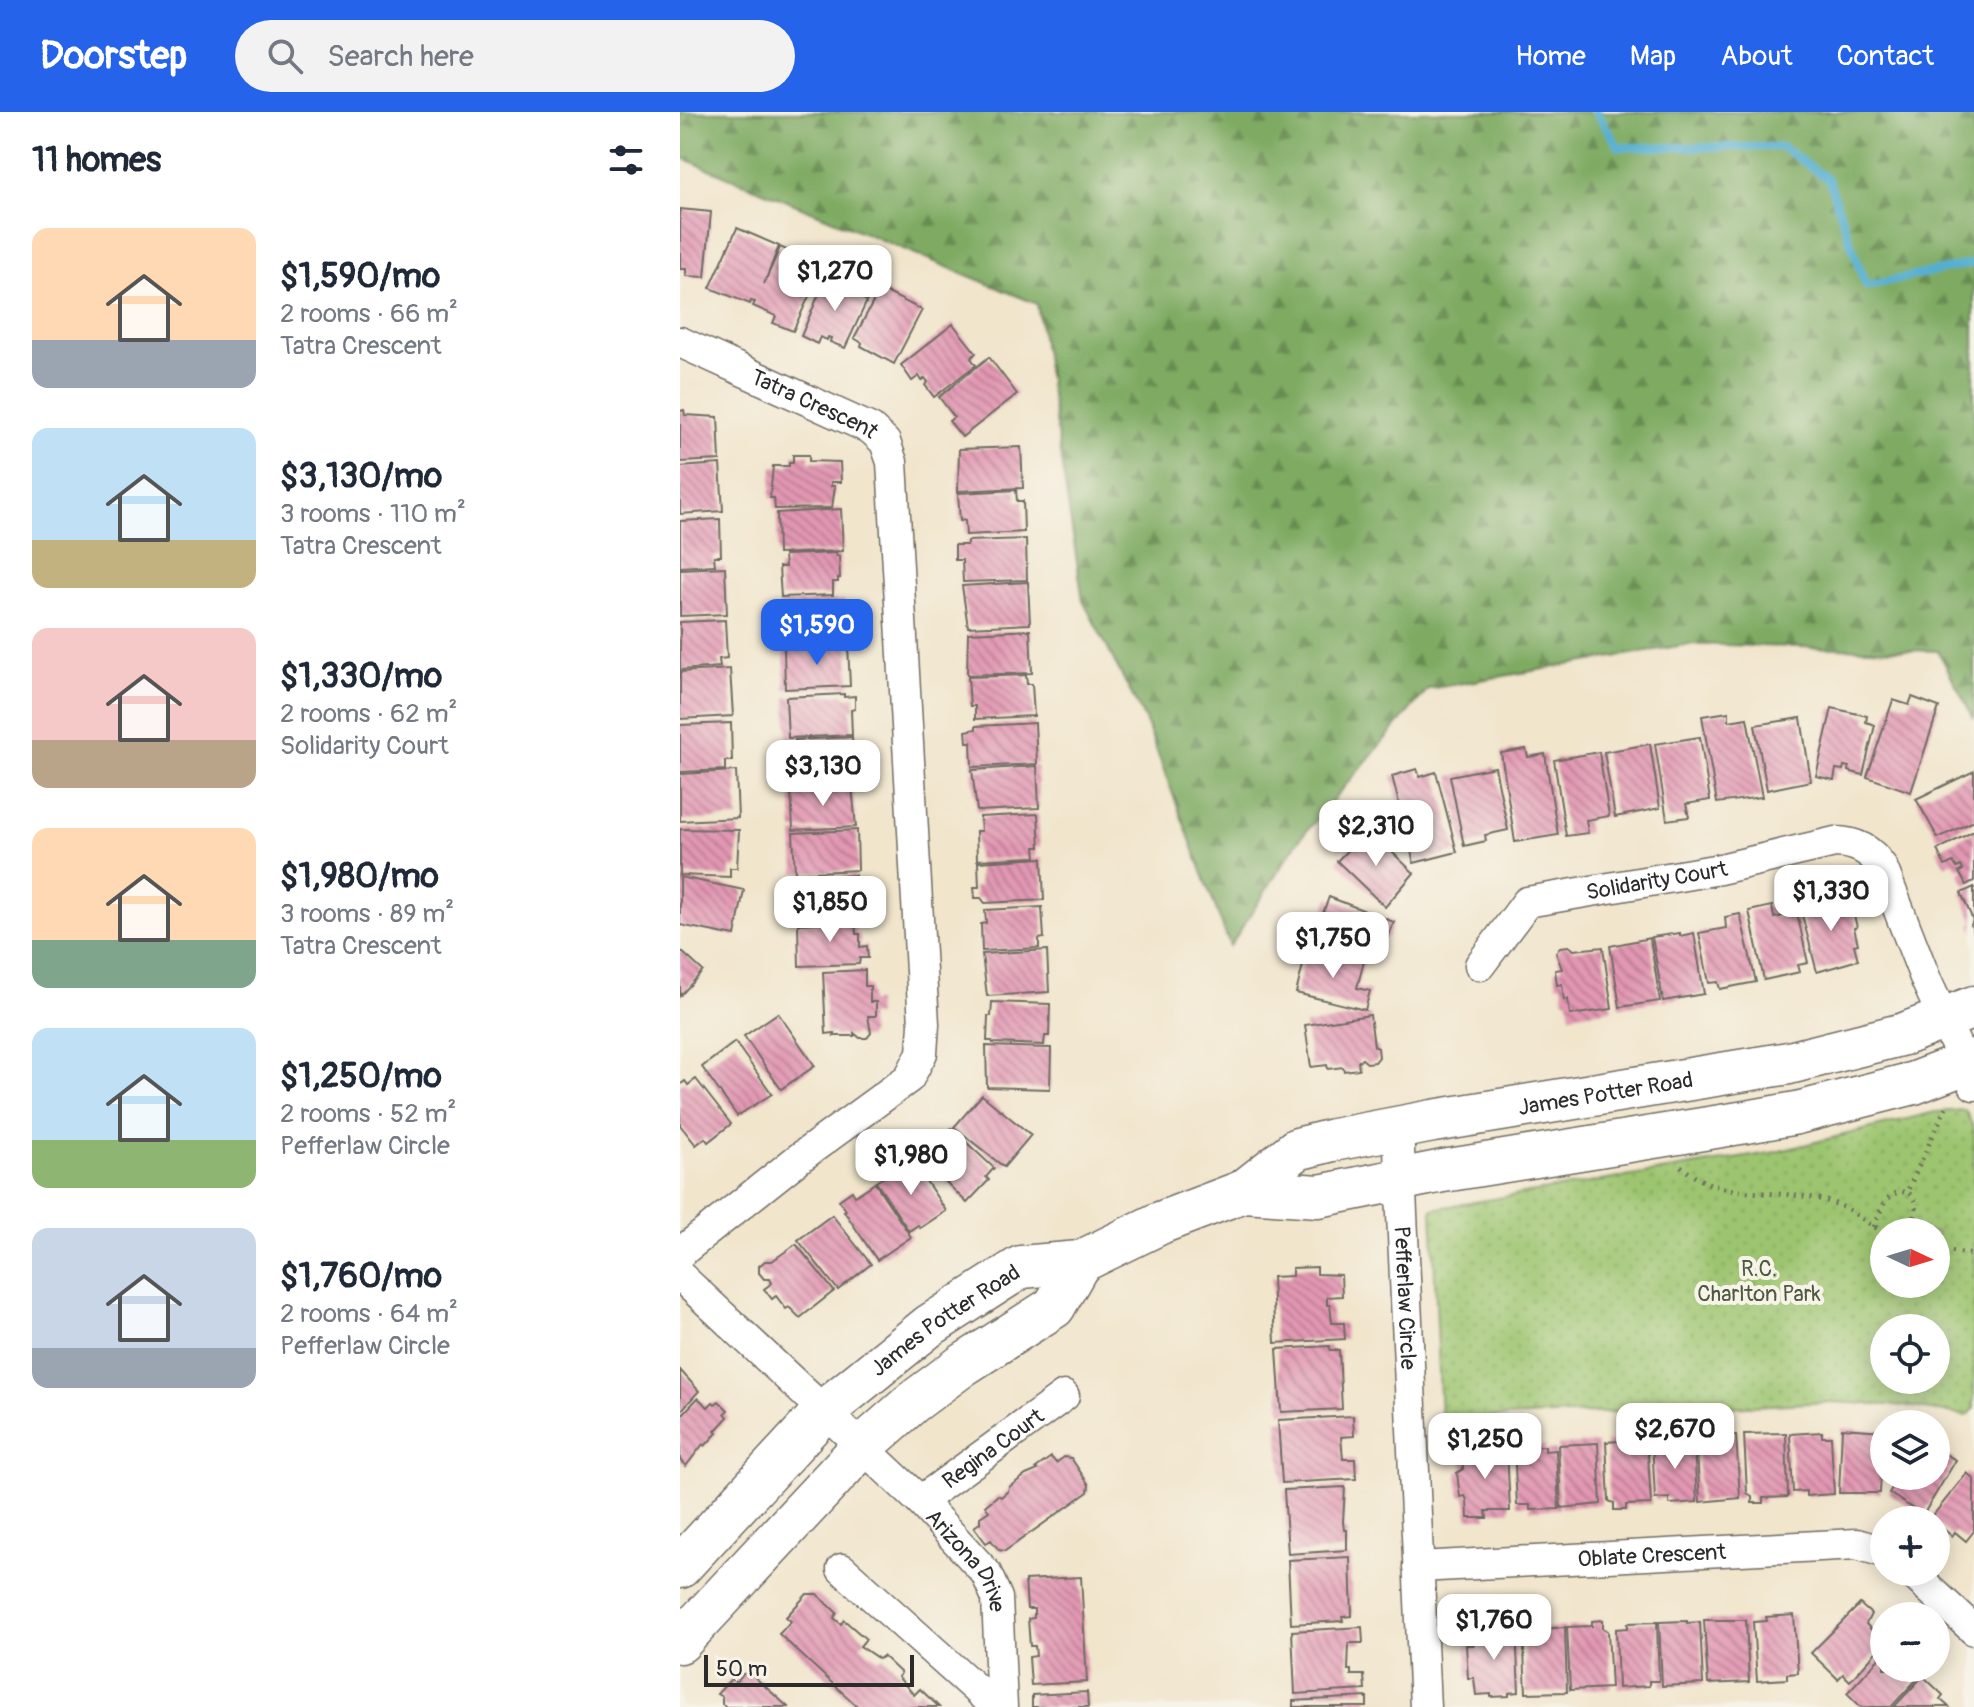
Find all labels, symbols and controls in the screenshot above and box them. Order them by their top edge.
search box [235,20,795,92]
text: Doorstep [40,32,187,80]
icon: search [263,34,307,78]
text: Search here [327,38,474,75]
text: Home [1515,39,1586,74]
text: Map [1630,39,1676,74]
text: About [1720,39,1793,74]
text: Contact [1837,39,1934,74]
icon: filters [604,138,648,182]
text: 11 homes [32,139,161,182]
pin: $1,270 [770,245,900,313]
text: $1,590/mo [280,255,440,298]
text: $1,270 [797,255,873,287]
icon: home [96,260,192,356]
text: 2 rooms · 66 m² [280,298,458,330]
text: Tatra Crescent [280,330,441,362]
street label: Tatra Crescent [746,363,885,444]
text: $3,130/mo [280,455,442,498]
icon: home [96,460,192,556]
text: 3 rooms · 110 m² [280,498,466,530]
text: Tatra Crescent [280,530,441,562]
pin: $1,590 [752,599,882,667]
text: $1,590 [779,609,855,641]
text: $1,330/mo [280,655,442,698]
icon: home [96,660,192,756]
text: 2 rooms · 62 m² [280,698,457,730]
text: Solidarity Court [280,730,449,762]
pin: $3,130 [758,740,888,808]
text: $3,130 [784,750,862,782]
pin: $2,310 [1311,800,1441,868]
text: $2,310 [1337,810,1415,842]
text: $1,980/mo [280,855,439,898]
street label: Solidarity Court [1584,855,1730,907]
icon: home [96,860,192,956]
pin: $1,330 [1766,865,1896,933]
text: $1,330 [1792,875,1870,907]
pin: $1,850 [765,876,895,944]
text: $1,850 [792,886,868,918]
text: 3 rooms · 89 m² [280,898,454,930]
pin: $1,750 [1268,912,1398,980]
text: $1,750 [1295,922,1371,954]
text: Tatra Crescent [280,930,441,962]
text: $1,250/mo [280,1055,442,1098]
icon: home [96,1060,192,1156]
street label: James Potter Road [1516,1066,1695,1122]
text: 2 rooms · 52 m² [280,1098,456,1130]
pin: $1,980 [846,1129,976,1197]
text: Pefferlaw Circle [280,1130,450,1162]
text: $1,980 [873,1139,949,1171]
north arrow [1870,1218,1950,1298]
map controls [1870,1218,1950,1682]
street label: Pefferlaw Circle [1388,1225,1422,1371]
text: $1,760/mo [280,1255,442,1298]
park label: R.C. Charlton Park [1697,1255,1821,1308]
street label: James Potter Road [865,1258,1025,1383]
icon: home [96,1260,192,1356]
text: 2 rooms · 64 m² [280,1298,458,1330]
button: locate [1870,1314,1950,1394]
text: Pefferlaw Circle [280,1330,450,1362]
street label: Regina Court [937,1402,1050,1495]
pin: $2,670 [1610,1403,1740,1471]
button: layers [1870,1410,1950,1490]
pin: $1,250 [1420,1413,1550,1481]
text: $2,670 [1634,1413,1716,1445]
text: $1,250 [1446,1423,1524,1455]
street label: Arizona Drive [919,1503,1011,1613]
button: + [1870,1506,1950,1586]
street label: Oblate Crescent [1577,1538,1727,1574]
pin: $1,760 [1429,1594,1559,1662]
button: − [1870,1602,1950,1682]
text: $1,760 [1455,1604,1533,1636]
scale bar [704,1651,914,1687]
text: 50 m [716,1655,767,1683]

